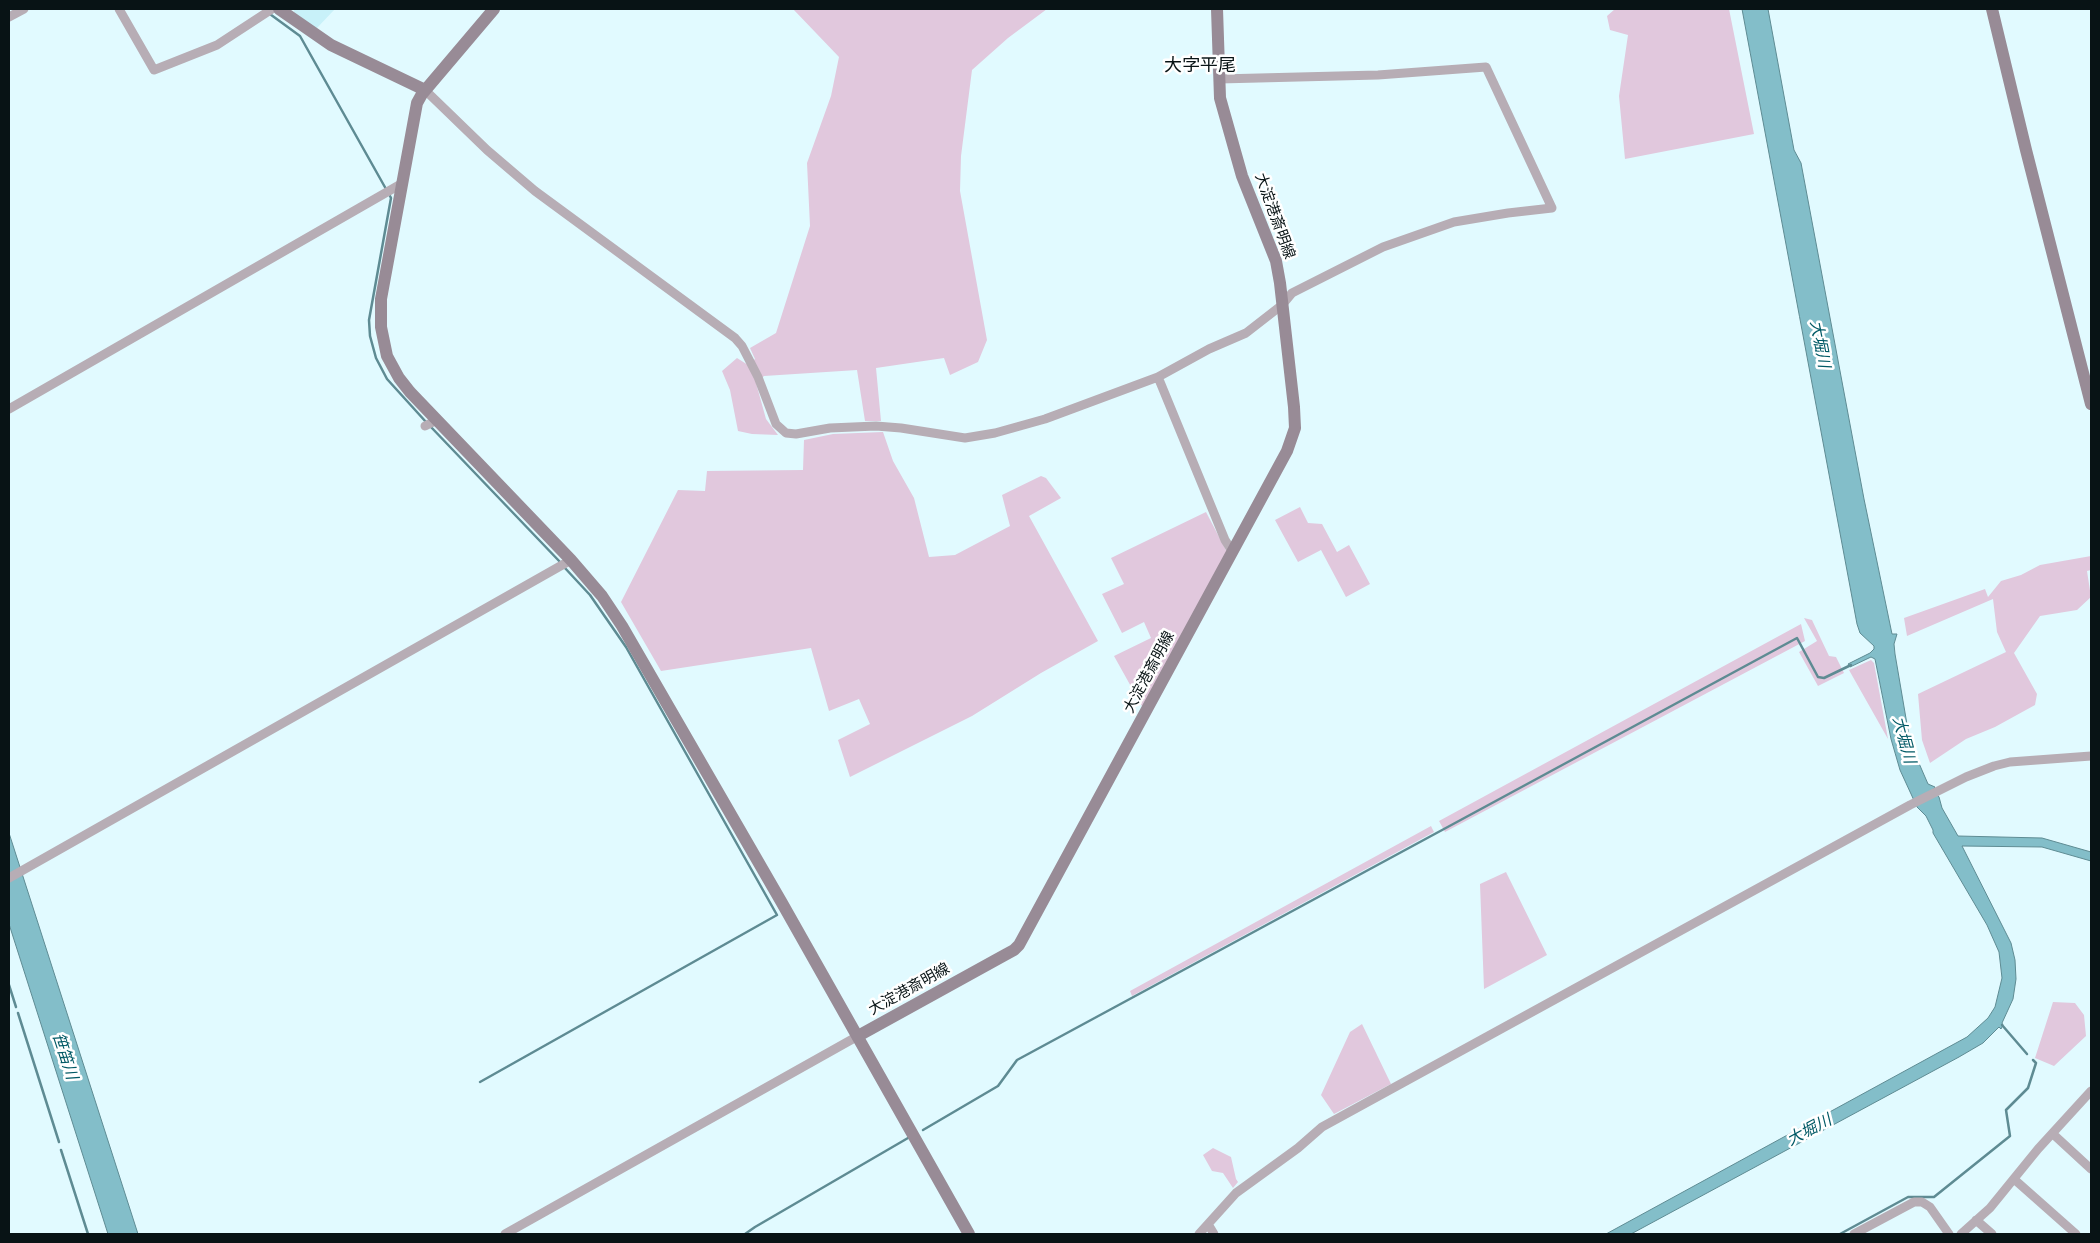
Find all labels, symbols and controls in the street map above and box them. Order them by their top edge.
district label: 大字平尾 [1164,54,1236,76]
street label: 大淀港斎明線 [1251,171,1299,261]
water label: 大堀川 [1806,319,1834,369]
street label: 大淀港斎明線 [1120,628,1178,716]
water label: 大堀川 [1889,714,1919,766]
street label: 大淀港斎明線 [865,959,953,1019]
water label: 笹笛川 [48,1030,82,1082]
water label: 大堀川 [1783,1110,1835,1150]

